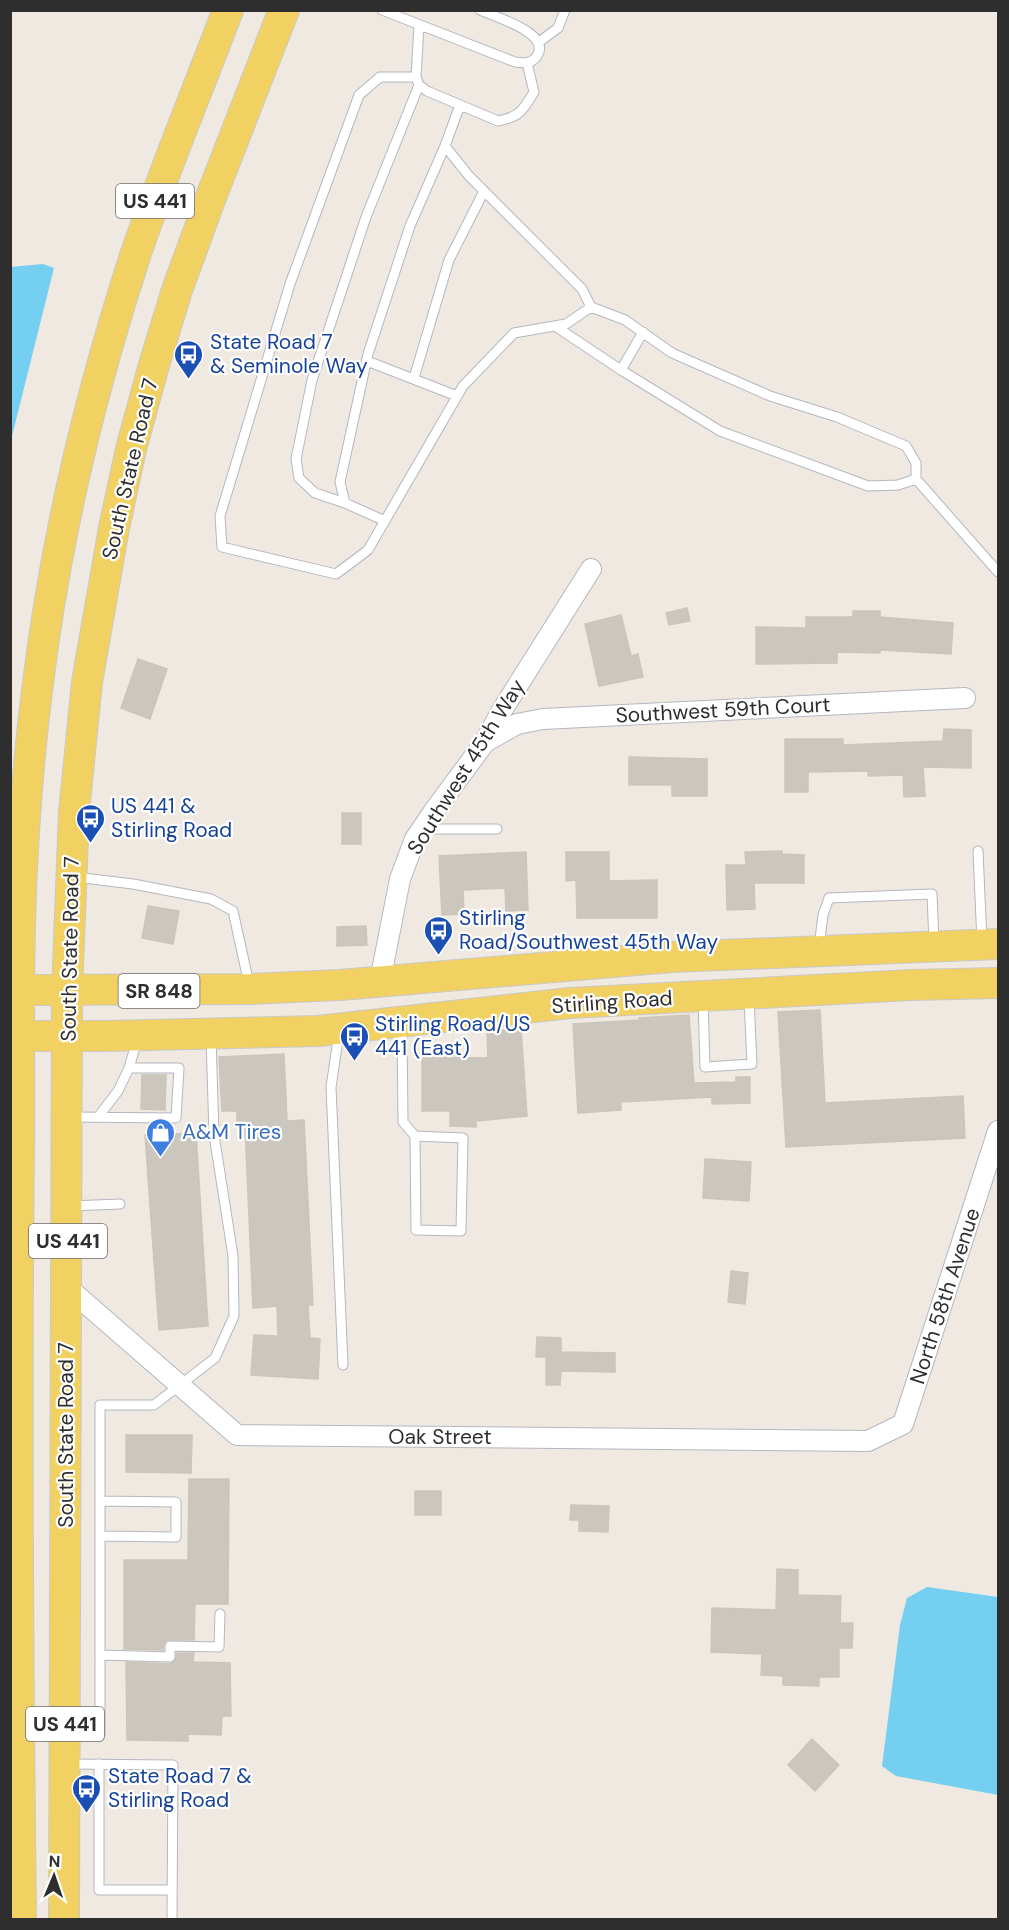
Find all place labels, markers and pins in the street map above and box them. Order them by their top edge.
place label: State Road 7 & Seminole Way [210,328,368,380]
bus stop icon: State Road 7 & Seminole Way [173,338,205,380]
place label: US 441 & Stirling Road [111,792,232,844]
bus stop icon: US 441 & Stirling Road [74,802,106,844]
place label: Stirling Road/Southwest 45th Way [459,904,718,956]
bus stop icon: Stirling Road/Southwest 45th Way [422,914,454,956]
place label: Stirling Road/US 441 (East) [375,1010,530,1062]
bus stop icon: Stirling Road/US 441 (East) [338,1020,370,1062]
shop icon: A&M Tires [145,1116,177,1158]
place label: A&M Tires [182,1118,281,1146]
place label: State Road 7 & Stirling Road [108,1762,252,1814]
bus stop icon: State Road 7 & Stirling Road [71,1772,103,1814]

